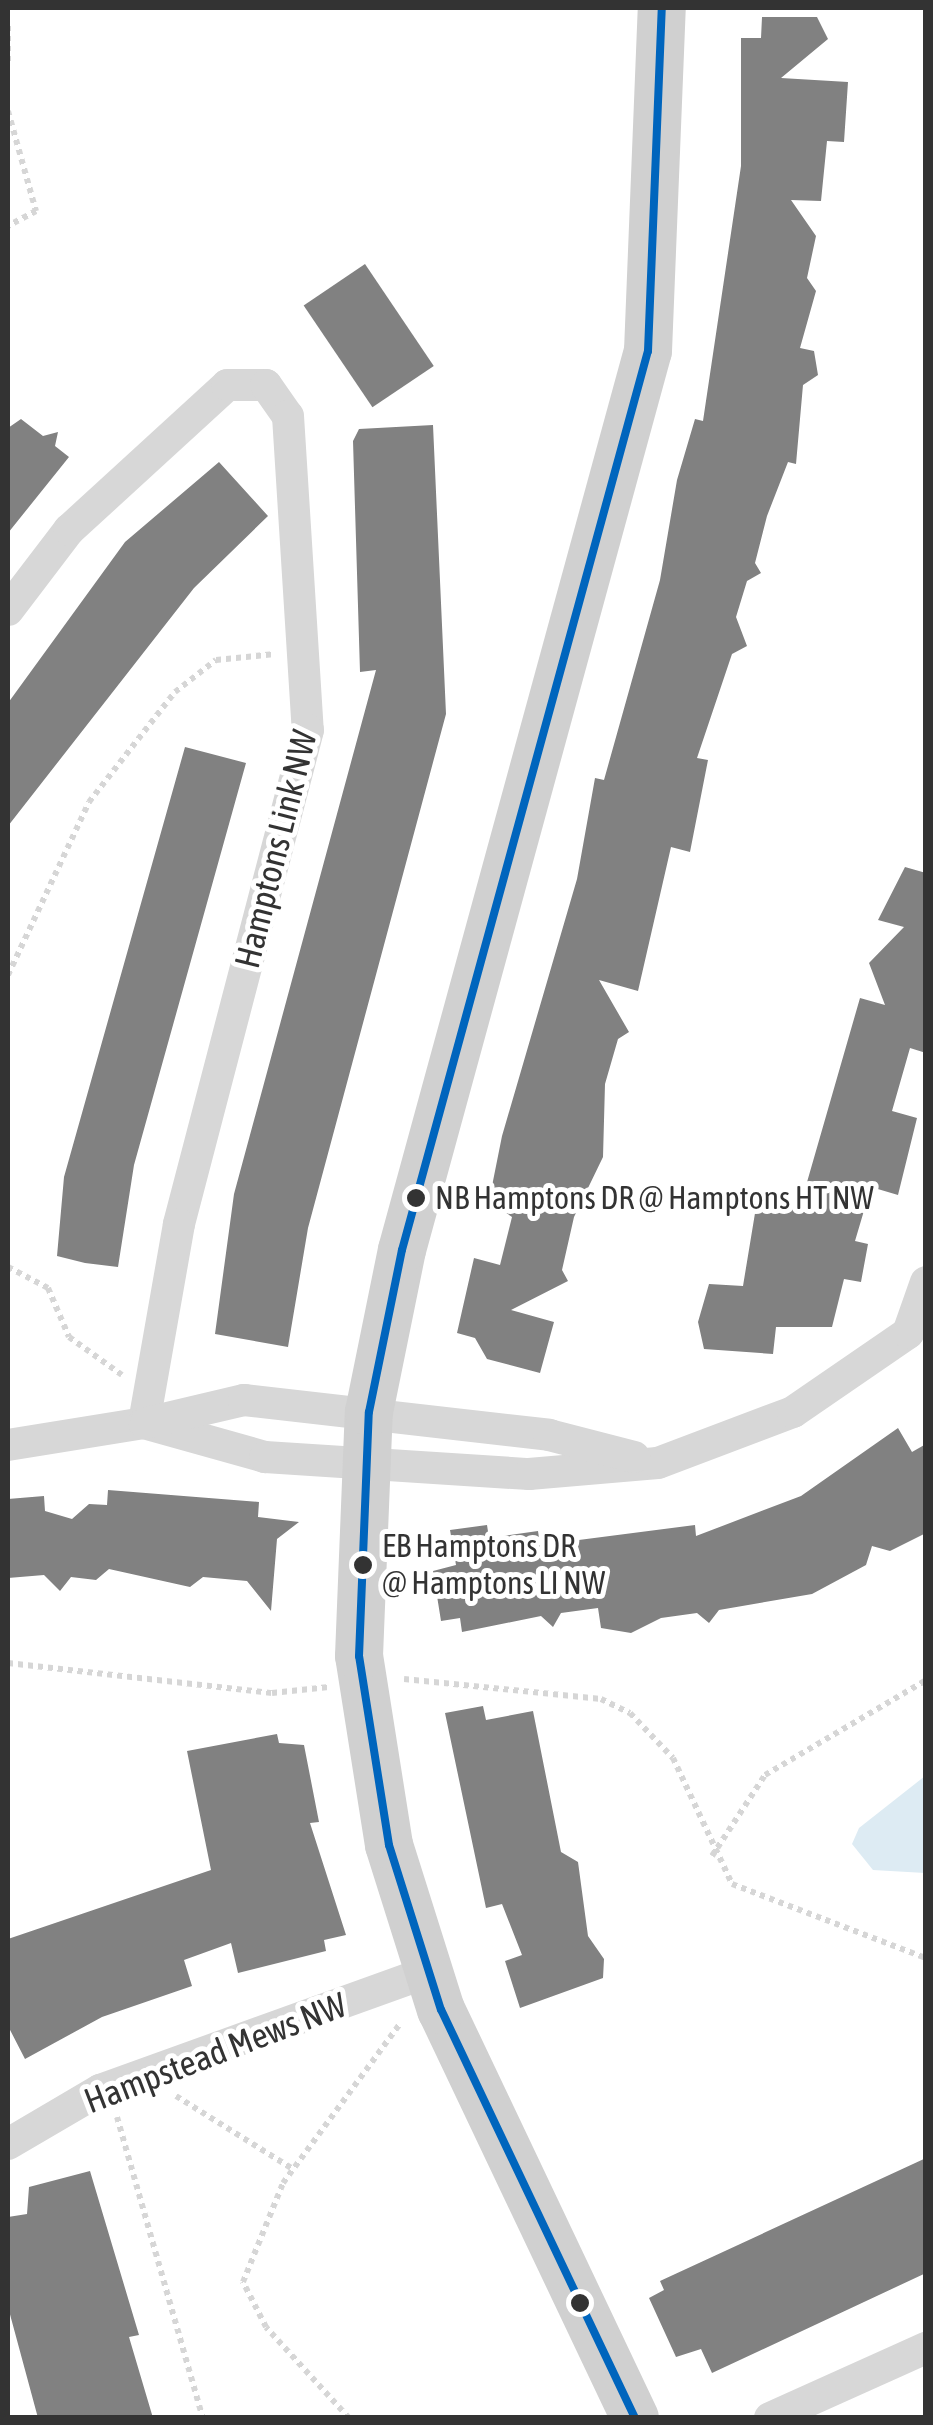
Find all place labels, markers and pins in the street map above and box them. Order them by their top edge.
place label: NB Hamptons DR @ Hamptons HT NW [435,1179,874,1217]
marker: NB Hamptons DR @ Hamptons HT NW [406,1188,426,1208]
place label: EB Hamptons DR @ Hamptons LI NW [382,1528,605,1603]
marker: EB Hamptons DR @ Hamptons LI NW [353,1555,373,1575]
unlabelled marker [570,2293,590,2313]

